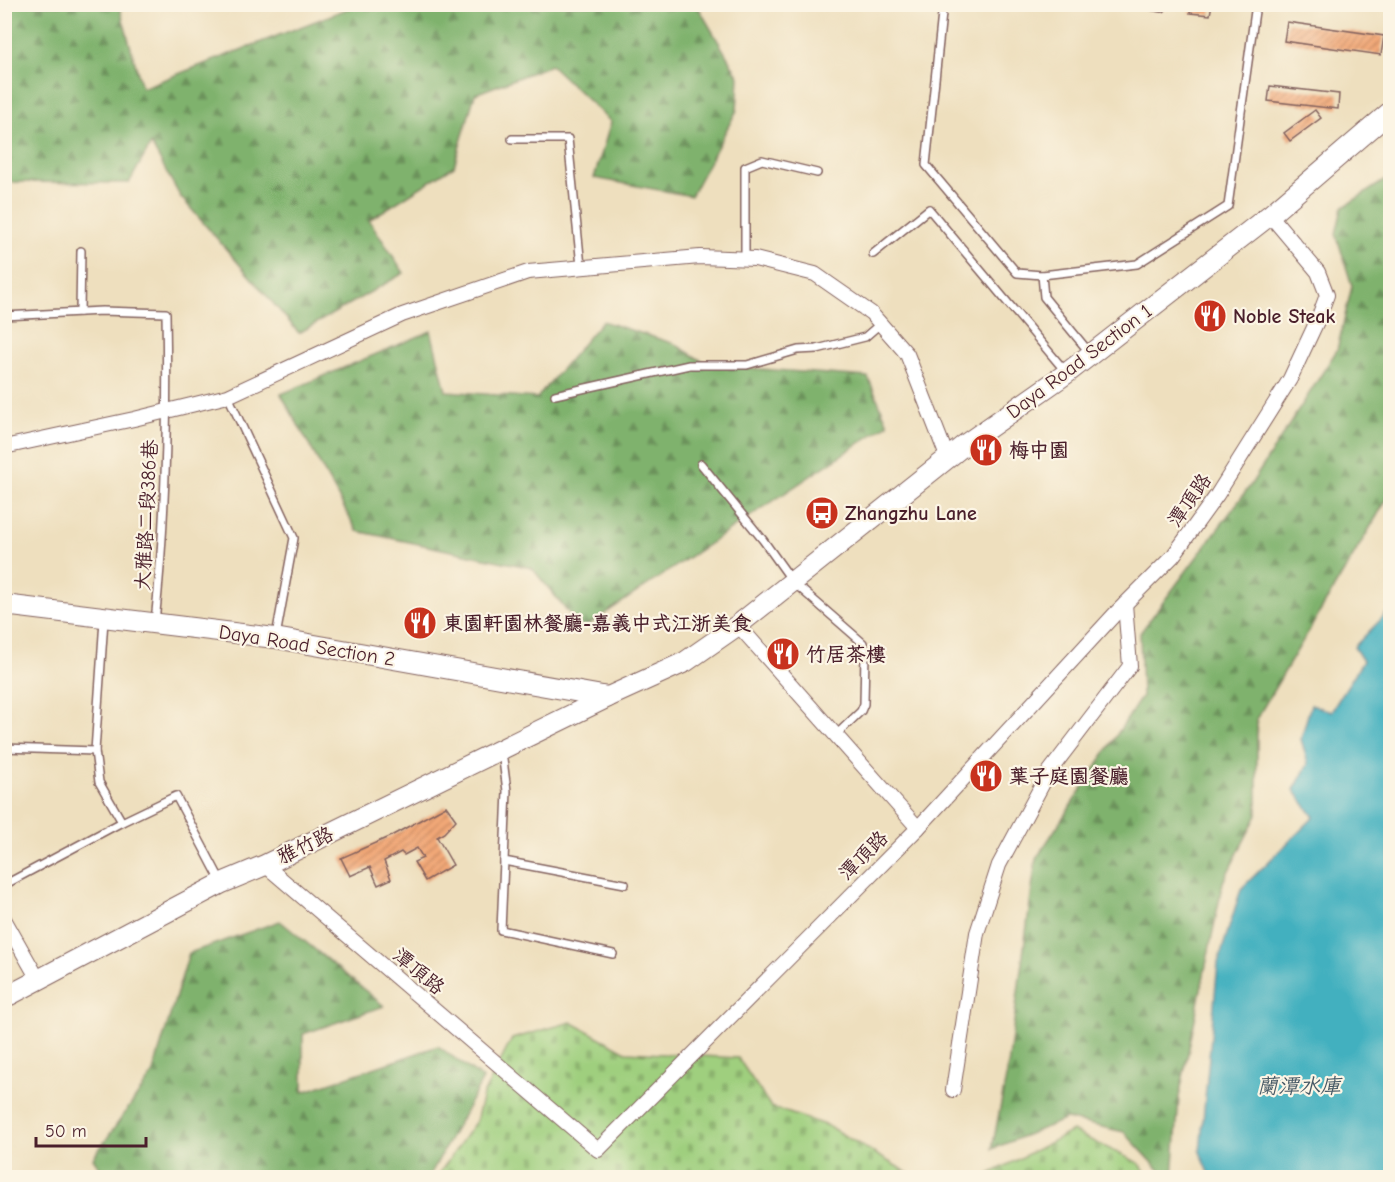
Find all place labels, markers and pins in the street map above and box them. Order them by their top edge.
restaurant icon: Noble Steak [1192,298,1228,334]
place label: Noble Steak [1233,305,1336,328]
restaurant icon: 梅中園 [968,432,1004,468]
place label: 梅中園 [1009,439,1069,462]
bus stop icon: Zhangzhu Lane [804,495,840,531]
place label: Zhangzhu Lane [845,502,977,525]
restaurant icon: 東園軒園林餐廳-嘉義中式江浙美食 [402,605,438,641]
place label: 東園軒園林餐廳-嘉義中式江浙美食 [443,612,751,635]
restaurant icon: 竹居茶樓 [765,636,801,672]
place label: 竹居茶樓 [806,643,886,666]
restaurant icon: 葉子庭園餐廳 [968,758,1004,794]
place label: 葉子庭園餐廳 [1009,765,1129,788]

